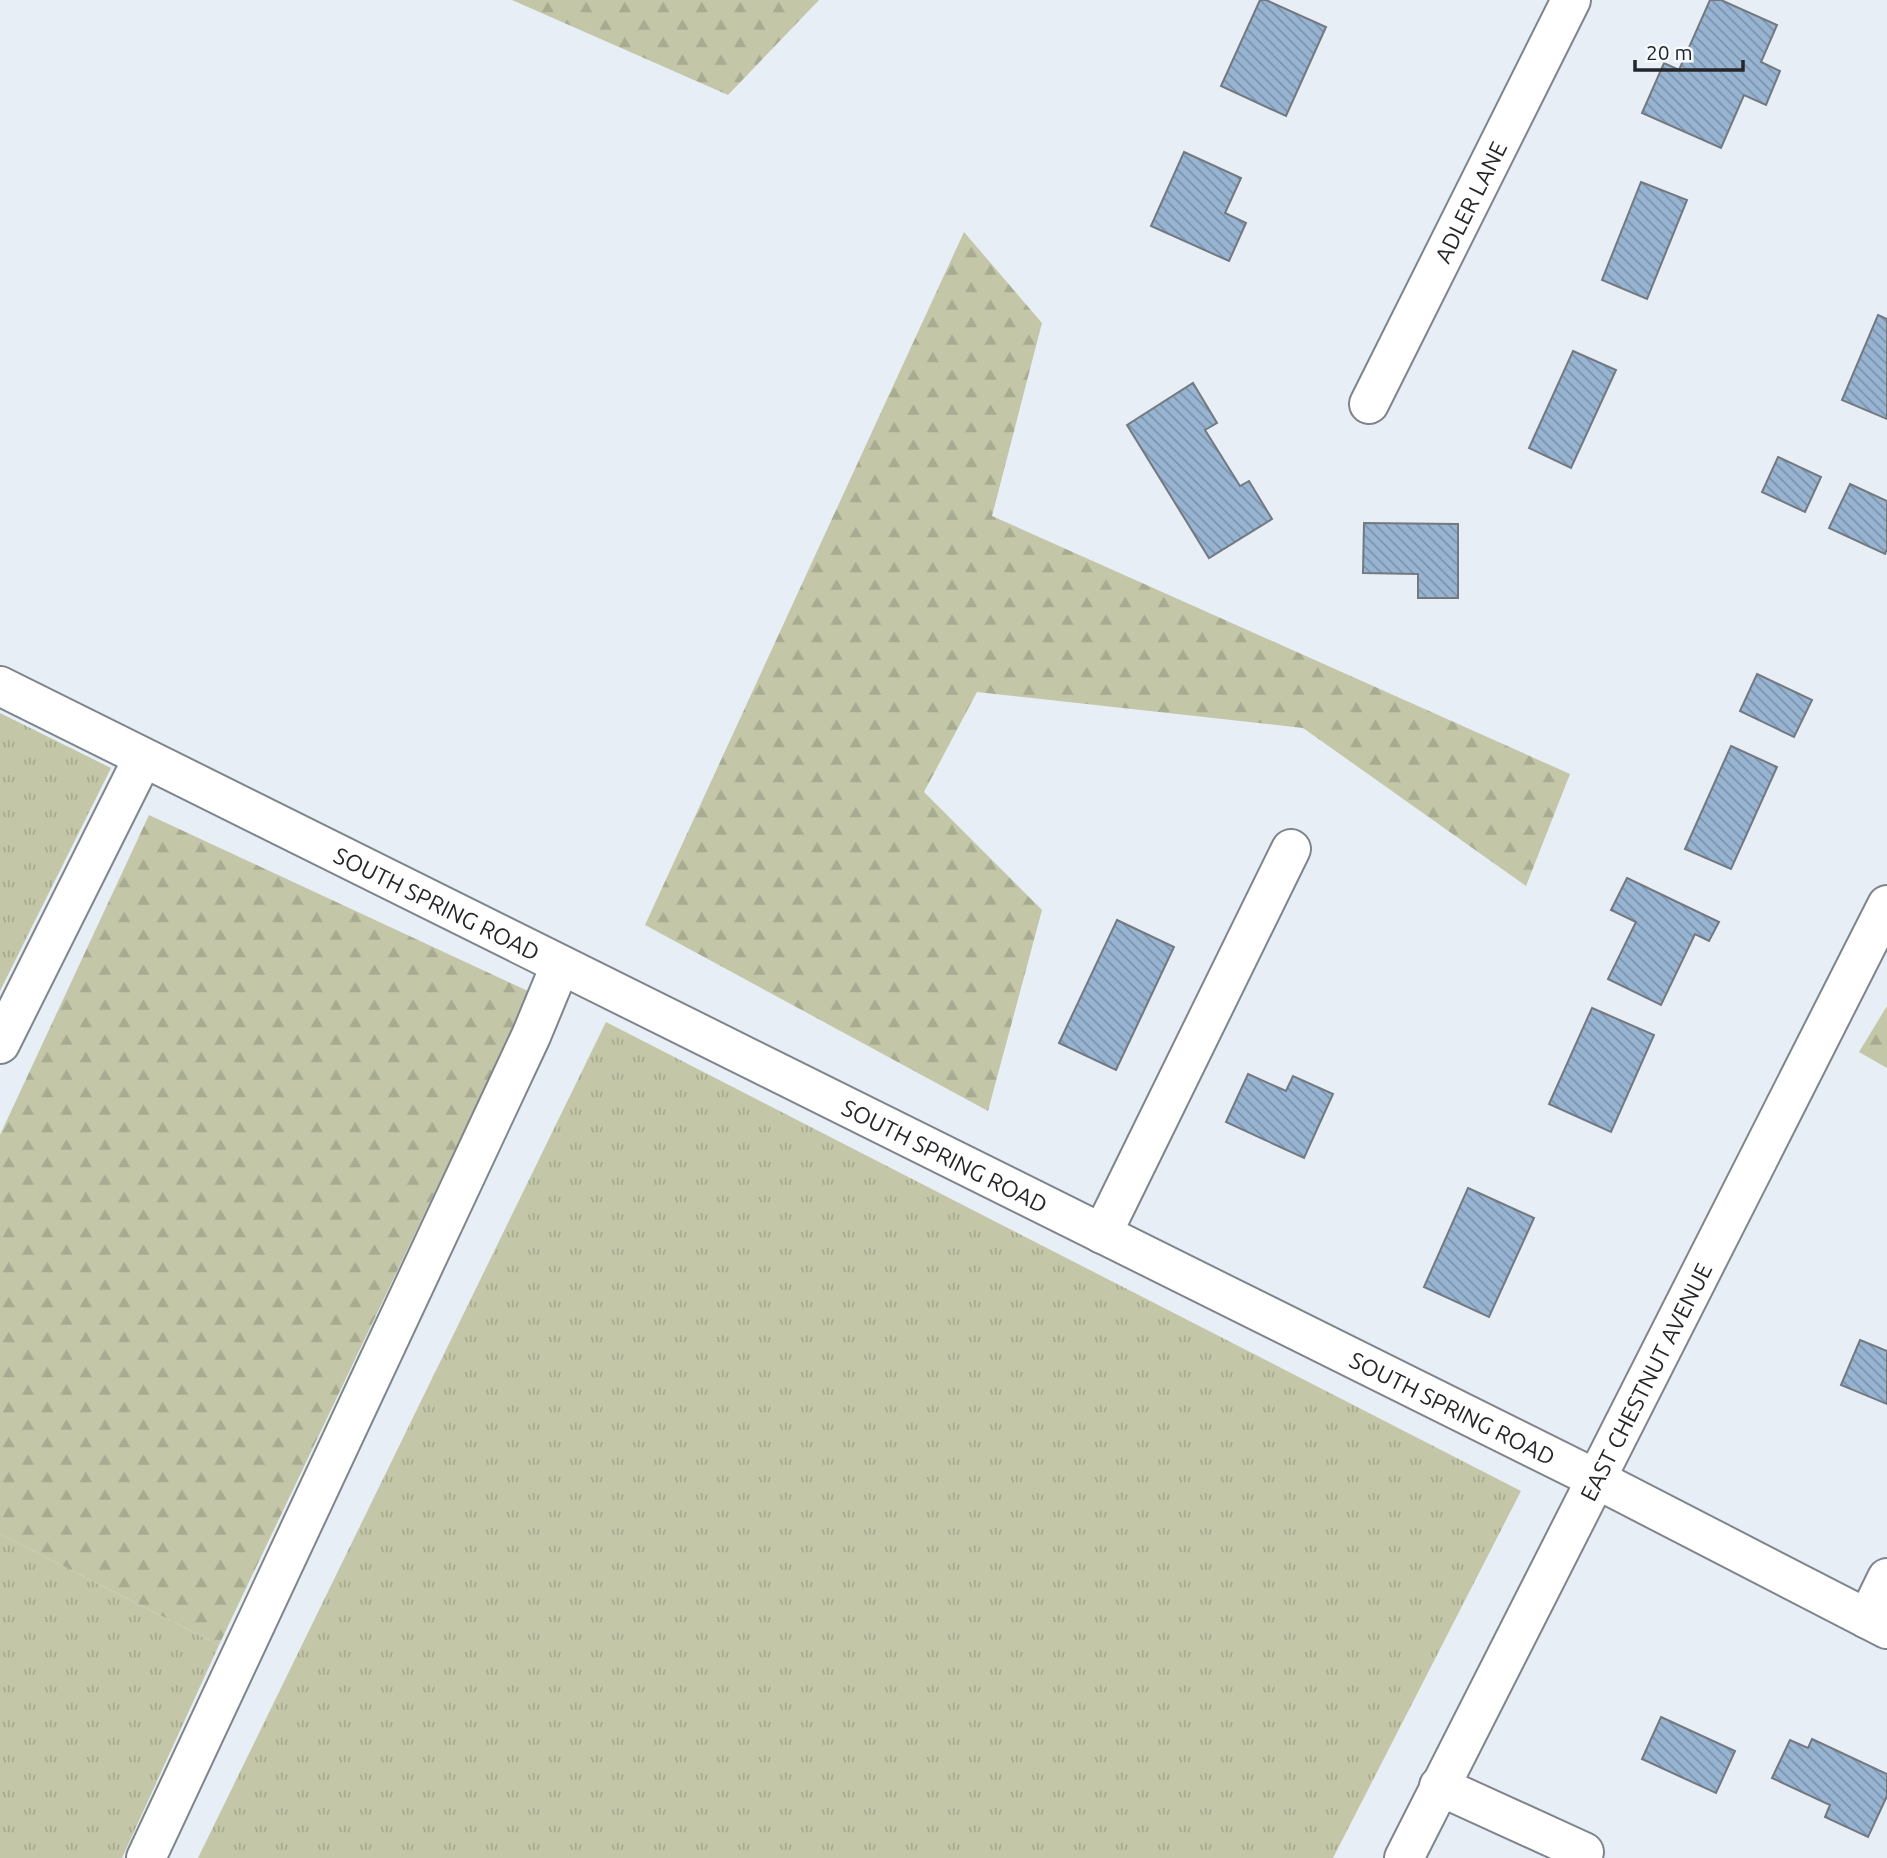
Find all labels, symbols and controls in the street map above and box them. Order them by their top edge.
scale bar [1635,28,1744,72]
text: 20 m [1646,40,1693,64]
street label: ADLER LANE [1429,137,1511,267]
street label: SOUTH SPRING ROAD [330,842,544,965]
street label: SOUTH SPRING ROAD [838,1094,1052,1217]
street label: EAST CHESTNUT AVENUE [1575,1259,1716,1505]
street label: SOUTH SPRING ROAD [1346,1346,1559,1469]

